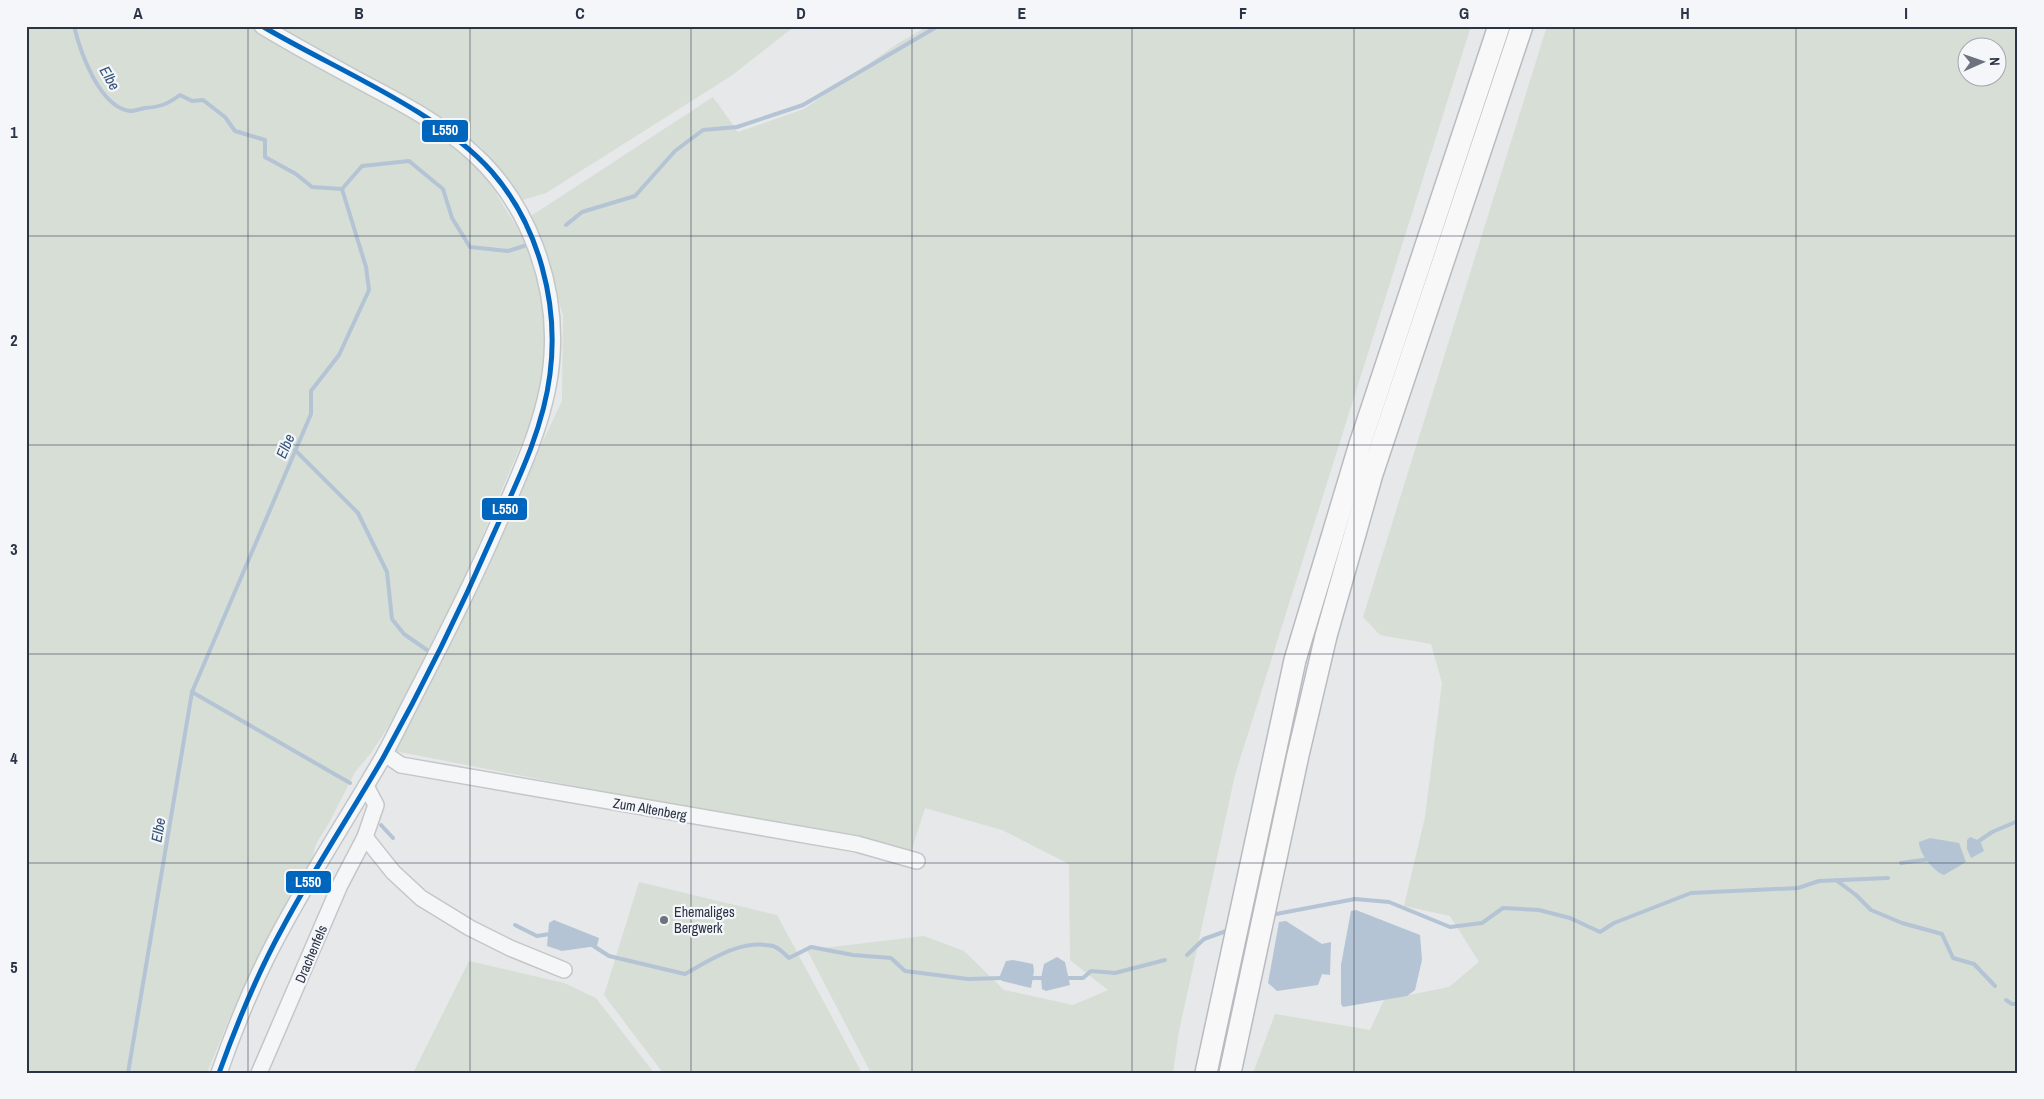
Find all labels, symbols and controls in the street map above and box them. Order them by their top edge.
text: A [133,2,143,24]
text: B [354,2,364,24]
text: C [575,2,585,24]
text: D [796,2,806,24]
text: E [1018,2,1027,24]
text: F [1239,2,1247,24]
text: G [1459,2,1469,24]
text: H [1680,2,1690,24]
text: I [1904,2,1908,24]
north arrow [1956,38,2006,88]
text: N [1986,57,2004,66]
water label: Elbe [95,62,125,94]
line badge: L550 [421,119,469,143]
text: 1 [10,121,18,143]
text: L550 [432,121,458,139]
text: 2 [10,329,18,351]
water label: Elbe [271,430,300,461]
line badge: L550 [481,497,528,521]
text: L550 [492,500,518,518]
text: 3 [10,538,18,560]
text: 4 [10,747,18,769]
street label: Zum Altenberg [612,794,689,824]
water label: Elbe [146,816,171,844]
line badge: L550 [285,870,332,894]
text: L550 [295,873,321,891]
place label: Ehemaliges Bergwerk [674,903,735,937]
marker: Ehemaliges Bergwerk [658,914,670,926]
street label: Drachenfels [291,922,331,986]
text: 5 [10,956,18,978]

